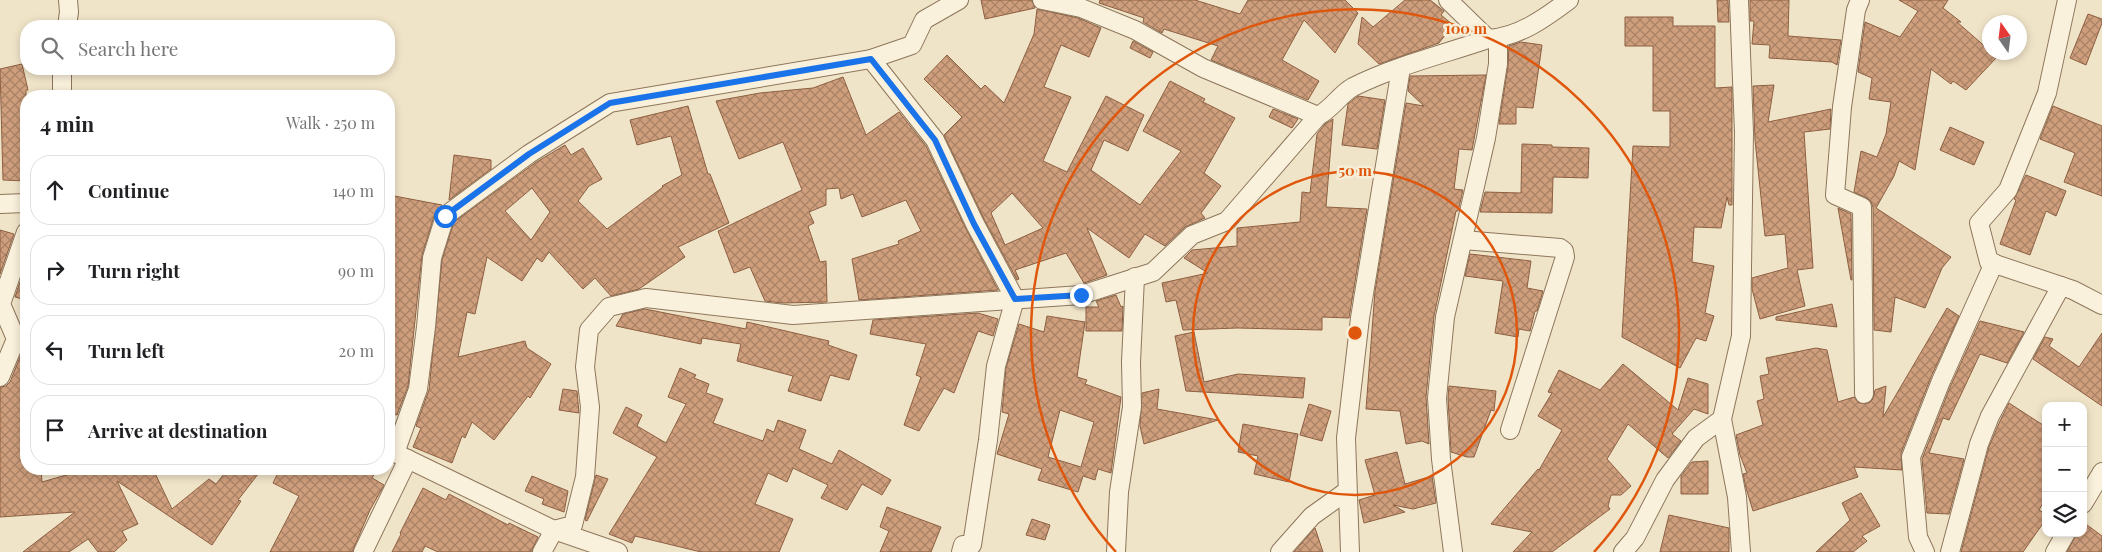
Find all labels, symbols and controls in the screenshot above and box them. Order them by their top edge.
north arrow [1982,15,2027,60]
text: 100 m [1445,18,1488,38]
search box [20,20,395,75]
icon: search [38,34,66,62]
text: Search here [78,35,178,61]
text: 4 min [40,109,94,137]
text: Walk · 250 m [286,112,375,133]
text: 50 m [1338,160,1372,180]
icon: ahead [41,176,69,204]
text: Continue [88,177,169,203]
text: 140 m [332,180,374,201]
route start [434,205,457,228]
icon: right [41,256,69,284]
text: Turn right [88,257,180,283]
text: 90 m [338,260,374,281]
route end [1070,284,1093,307]
centre of rings [1346,324,1364,342]
icon: left [41,336,69,364]
text: Turn left [88,337,165,363]
text: 20 m [339,340,374,361]
map controls [2042,402,2087,537]
button: + [2042,402,2087,447]
icon: arrive [41,416,69,444]
text: Arrive at destination [88,417,268,443]
button: − [2042,447,2087,492]
button: layers [2042,492,2087,537]

